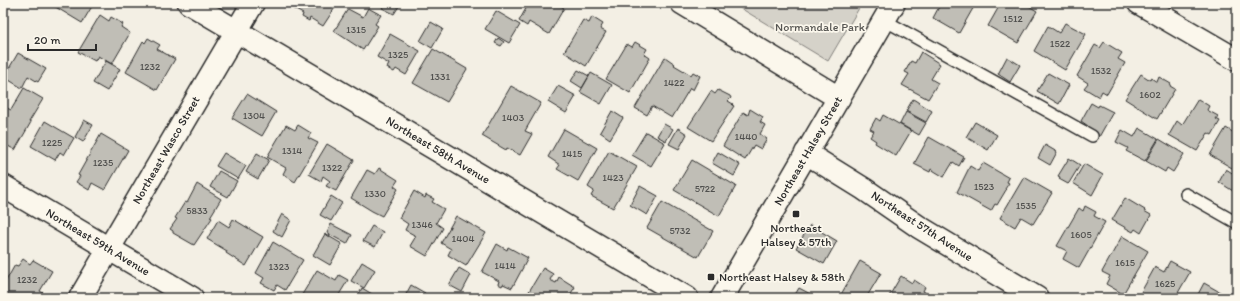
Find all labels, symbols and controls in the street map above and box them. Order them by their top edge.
house number: 1512 [1003,12,1024,25]
park label: Normandale Park [775,20,866,34]
house number: 1315 [346,23,366,36]
scale bar [28,26,96,52]
text: 20 m [34,33,61,47]
house number: 1522 [1050,37,1071,50]
house number: 1325 [388,48,408,61]
house number: 1232 [140,60,161,73]
house number: 1532 [1091,64,1112,77]
house number: 1331 [430,70,450,83]
house number: 1422 [663,76,685,89]
house number: 1602 [1139,88,1161,101]
street label: Northeast Wasco Street [129,93,203,206]
street label: Northeast Halsey Street [771,94,845,208]
house number: 1304 [243,109,265,122]
house number: 1403 [502,111,525,124]
street label: Northeast 58th Avenue [383,113,493,187]
house number: 1440 [735,130,757,143]
house number: 1225 [42,136,62,149]
house number: 1314 [282,144,302,157]
house number: 1415 [562,147,582,160]
house number: 1235 [93,156,113,169]
house number: 1322 [322,161,343,174]
house number: 1423 [602,171,624,184]
house number: 1523 [974,180,995,193]
house number: 5722 [695,182,716,195]
house number: 1330 [364,187,386,200]
street label: Northeast 57th Avenue [869,188,976,264]
house number: 1535 [1016,199,1036,212]
house number: 5833 [186,204,208,217]
street label: Northeast 59th Avenue [44,205,153,279]
marker: Northeast Halsey & 57th [791,209,801,219]
house number: 1346 [411,218,433,231]
place label: Northeast Halsey & 57th [761,221,831,249]
house number: 5732 [670,224,691,237]
house number: 1605 [1070,228,1092,241]
house number: 1404 [452,232,474,245]
house number: 1615 [1115,256,1135,269]
house number: 1414 [494,259,516,272]
house number: 1323 [269,260,290,273]
place label: Northeast Halsey & 58th [719,270,845,284]
marker: Northeast Halsey & 58th [706,272,716,282]
house number: 1232 [17,273,38,286]
house number: 1625 [1155,277,1175,290]

